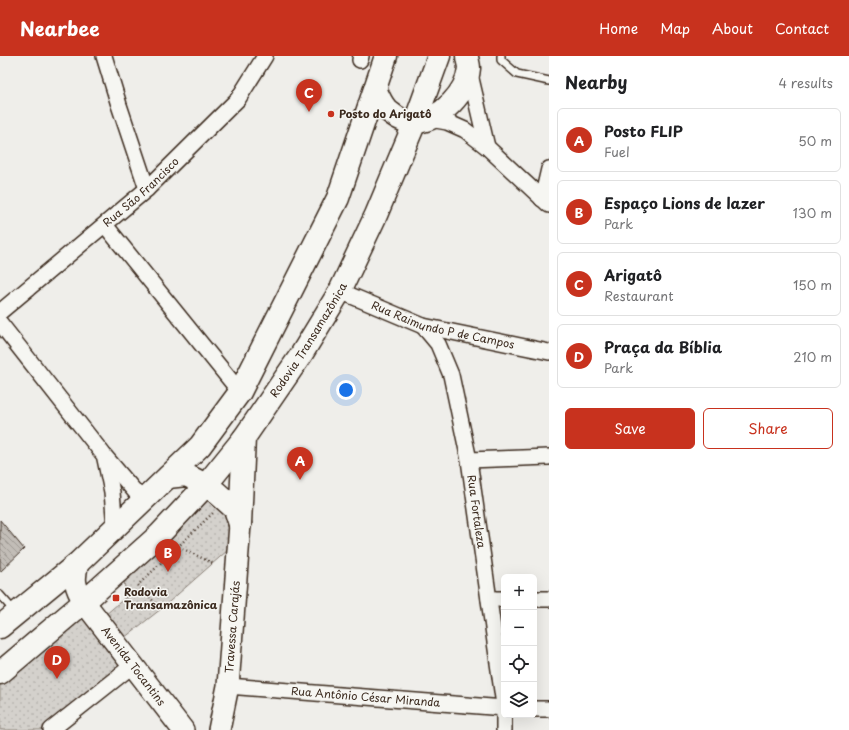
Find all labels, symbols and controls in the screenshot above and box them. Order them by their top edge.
text: Nearbee [20,14,100,42]
text: Home [599,18,638,39]
text: Map [660,18,690,39]
text: About [712,18,753,39]
text: Contact [775,18,829,39]
text: Nearby [565,69,627,95]
text: 4 results [779,73,833,92]
pin: C [296,79,322,112]
place label: Posto do Arigatô [339,105,432,122]
marker: Posto do Arigatô [326,109,336,119]
text: Posto FLIP [604,119,683,142]
text: A [574,131,584,150]
text: 50 m [798,131,832,150]
text: Fuel [604,142,630,161]
street label: Rua São Francisco [99,153,182,231]
text: Espaço Lions de lazer [604,191,765,214]
text: B [575,203,583,222]
text: 130 m [793,203,832,222]
text: Park [604,214,633,233]
text: Arigatô [604,263,662,286]
text: C [574,275,584,294]
text: 150 m [793,275,832,294]
street label: Rodovia Transamazônica [265,280,351,401]
text: Restaurant [604,286,674,305]
street label: Rua Raimundo P de Campos [369,296,516,353]
text: Praça da Bíblia [604,335,722,358]
text: D [574,347,584,366]
text: 210 m [793,347,832,366]
text: Park [604,358,633,377]
your location [336,380,356,400]
button: Save [565,408,695,449]
button: Share [703,408,833,449]
pin: A [287,447,313,480]
street label: Rua Fortaleza [463,474,491,550]
pin: B [155,539,181,572]
map controls [501,574,537,718]
button: + [501,574,537,610]
street label: Travessa Carajás [220,580,244,674]
place label: Rodovia Transamazônica [124,583,218,613]
marker: Rodovia Transamazônica [111,593,121,603]
button: − [501,610,537,646]
street label: Avenida Tocantins [98,622,170,709]
pin: D [44,646,70,679]
button: locate [501,646,537,682]
street label: Rua Antônio César Miranda [290,682,441,711]
button: layers [501,682,537,718]

